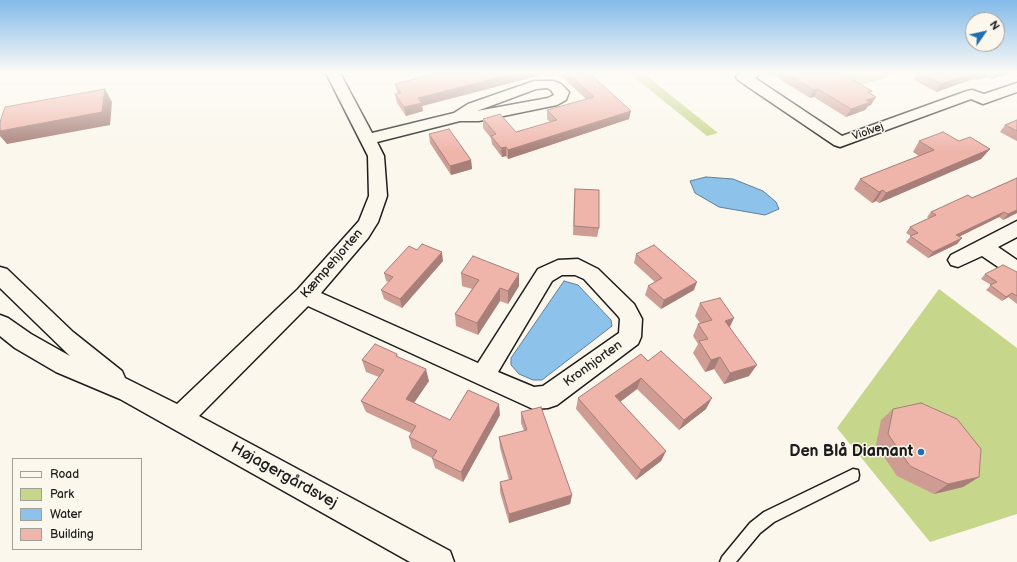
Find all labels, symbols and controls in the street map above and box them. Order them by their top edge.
north arrow [965,12,1005,52]
text: N [987,19,1002,33]
street label: Violvej [851,120,885,144]
street label: Kæmpehjorten [298,226,366,302]
street label: Kronhjorten [561,338,625,390]
street label: Højagergårdsvej [227,439,341,513]
place label: Den Blå Diamant [789,442,913,462]
marker: Den Blå Diamant [916,447,926,457]
legend [12,458,142,550]
text: Road [50,467,79,482]
text: Park [50,487,74,502]
text: Water [50,507,82,522]
text: Building [50,527,94,542]

